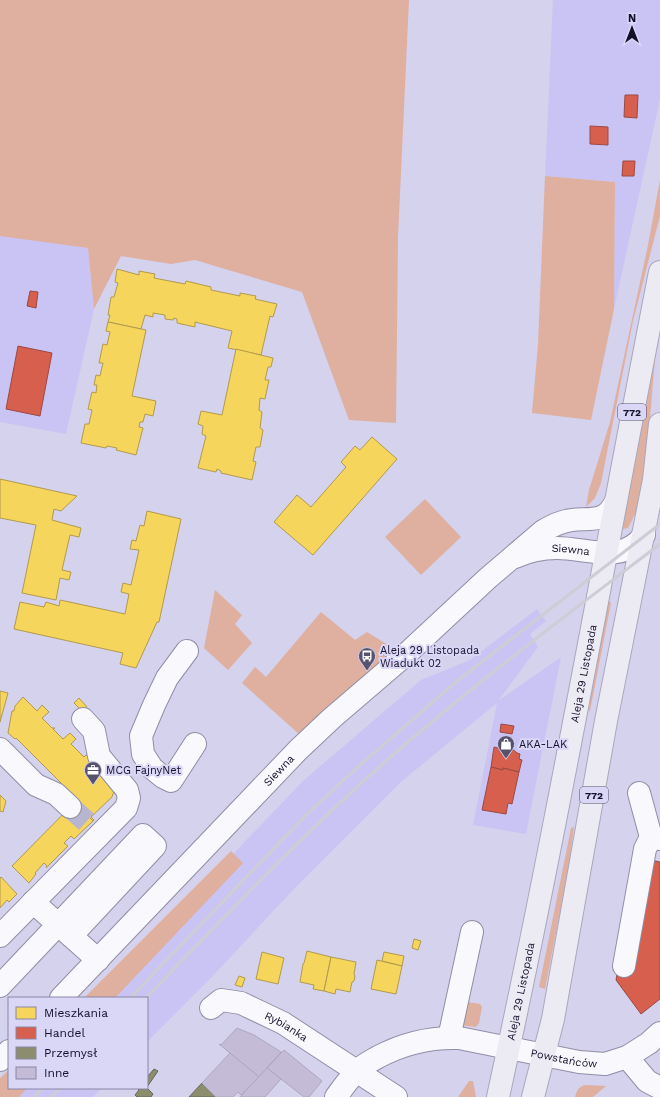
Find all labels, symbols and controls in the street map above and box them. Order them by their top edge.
north arrow [612,8,652,48]
text: N [628,12,636,25]
road number: 772 [618,404,646,420]
street label: Siewna [551,541,591,558]
street label: Aleja 29 Listopada [568,623,599,724]
place label: Aleja 29 Listopada Wiadukt 02 [380,644,479,670]
bus stop icon: Aleja 29 Listopada Wiadukt 02 [357,646,377,671]
shop icon: AKA-LAK [496,734,516,759]
place label: AKA-LAK [519,738,567,751]
street label: Siewna [261,752,297,789]
office icon: MCG FajnyNet [83,760,103,785]
place label: MCG FajnyNet [106,764,181,777]
road number: 772 [580,787,608,803]
street label: Aleja 29 Listopada [504,941,537,1041]
legend [8,997,148,1089]
text: Mieszkania [44,1006,108,1020]
street label: Rybianka [263,1009,310,1044]
text: Handel [44,1026,85,1040]
text: Przemysł [44,1046,98,1060]
street label: Powstańców [530,1046,598,1070]
text: Inne [44,1066,69,1080]

